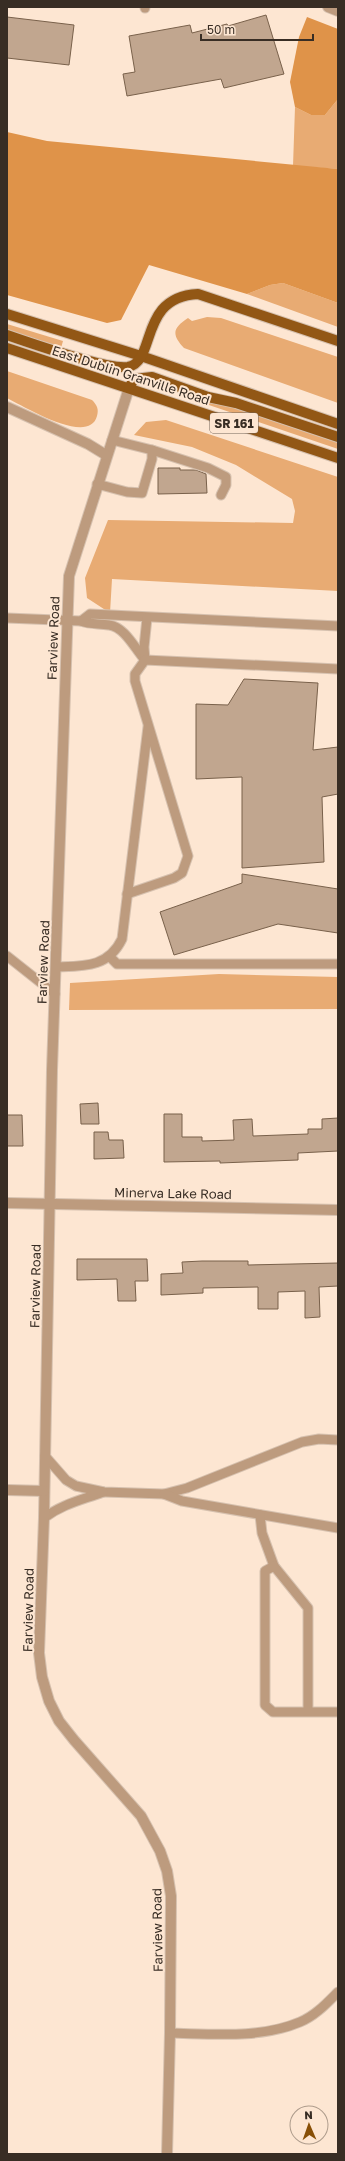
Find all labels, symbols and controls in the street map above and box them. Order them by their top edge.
scale bar [201,16,313,42]
text: 50 m [207,22,235,37]
street label: East Dublin Granville Road [50,342,212,408]
road number: SR 161 [210,413,258,433]
street label: Farview Road [44,596,62,680]
street label: Farview Road [34,920,52,1004]
street label: Minerva Lake Road [114,1184,232,1202]
street label: Farview Road [26,1244,44,1328]
street label: Farview Road [19,1568,37,1652]
street label: Farview Road [148,1888,166,1972]
north arrow [289,2105,329,2145]
text: N [304,2108,313,2121]

